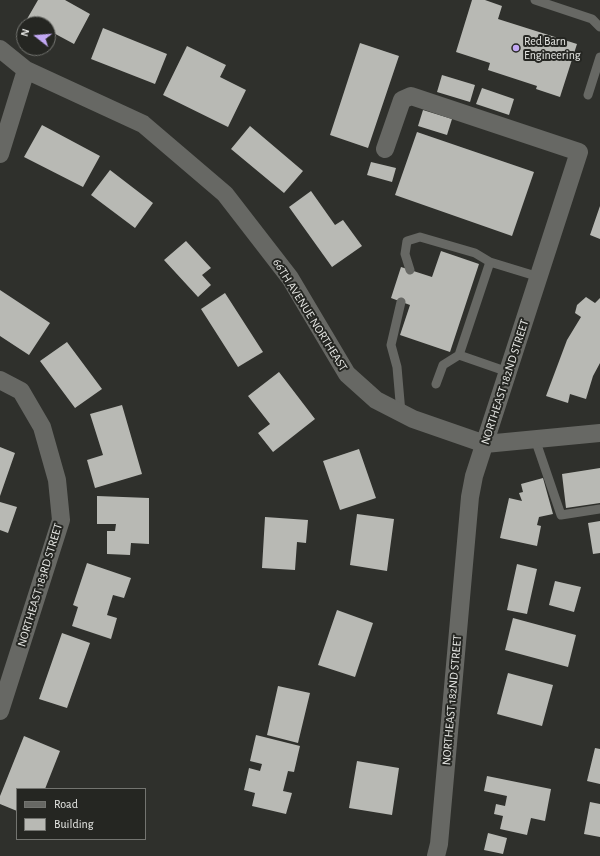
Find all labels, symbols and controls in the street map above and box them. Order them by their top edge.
north arrow [16,16,56,56]
text: N [19,27,31,38]
place label: Red Barn Engineering [524,34,581,62]
marker: Red Barn Engineering [511,43,521,53]
street label: 66TH AVENUE NORTHEAST [269,256,351,374]
street label: NORTHEAST 182ND STREET [478,318,532,446]
street label: NORTHEAST 183RD STREET [14,521,66,649]
street label: NORTHEAST 182ND STREET [439,634,465,766]
legend [16,788,146,840]
text: Road [54,798,78,810]
text: Building [54,818,94,830]

